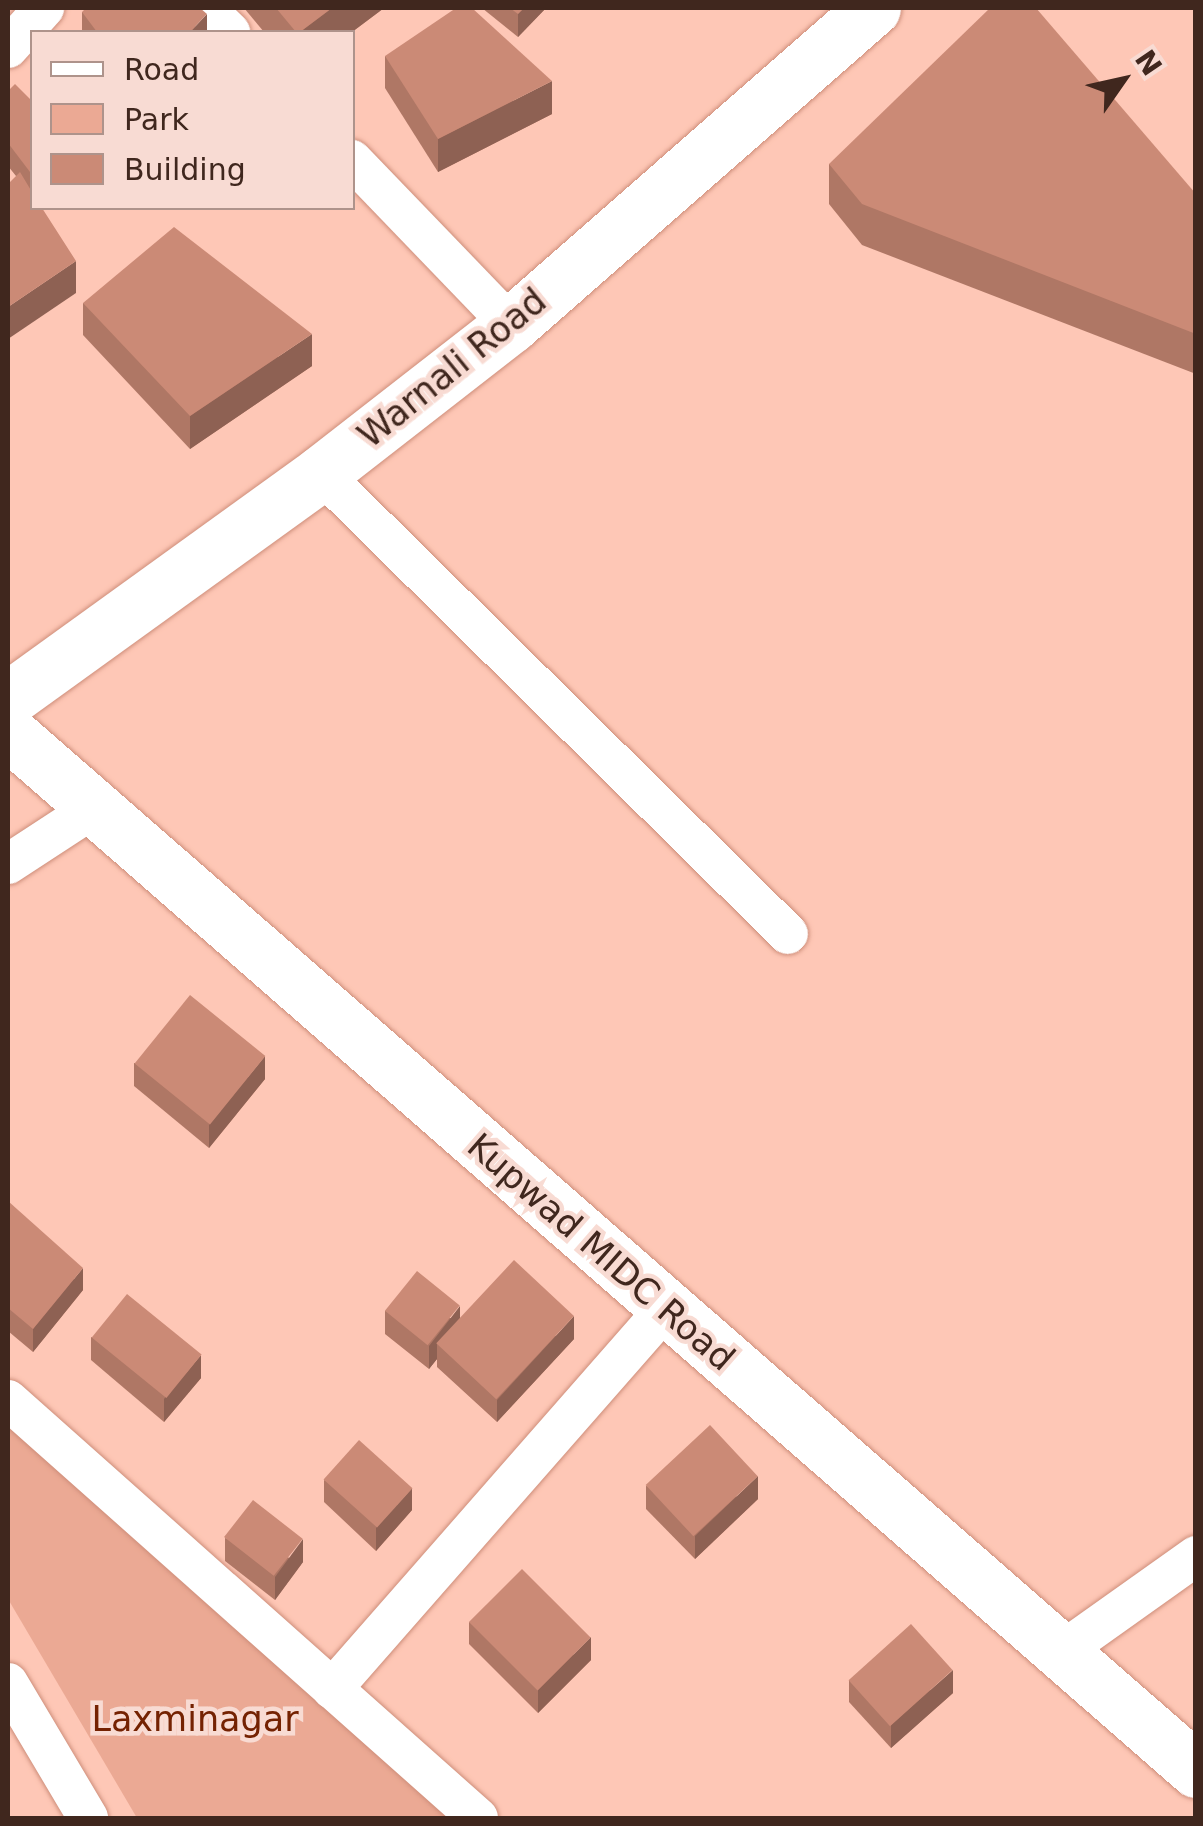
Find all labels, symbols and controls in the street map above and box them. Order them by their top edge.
legend [30,30,355,210]
north arrow [1073,30,1173,130]
text: N [1128,44,1169,82]
text: Road [124,52,199,87]
text: Park [124,102,189,137]
text: Building [124,152,246,187]
street label: Warnali Road [350,279,554,457]
street label: Kupwad MIDC Road [459,1125,743,1379]
park label: Laxminagar [91,1698,299,1740]

